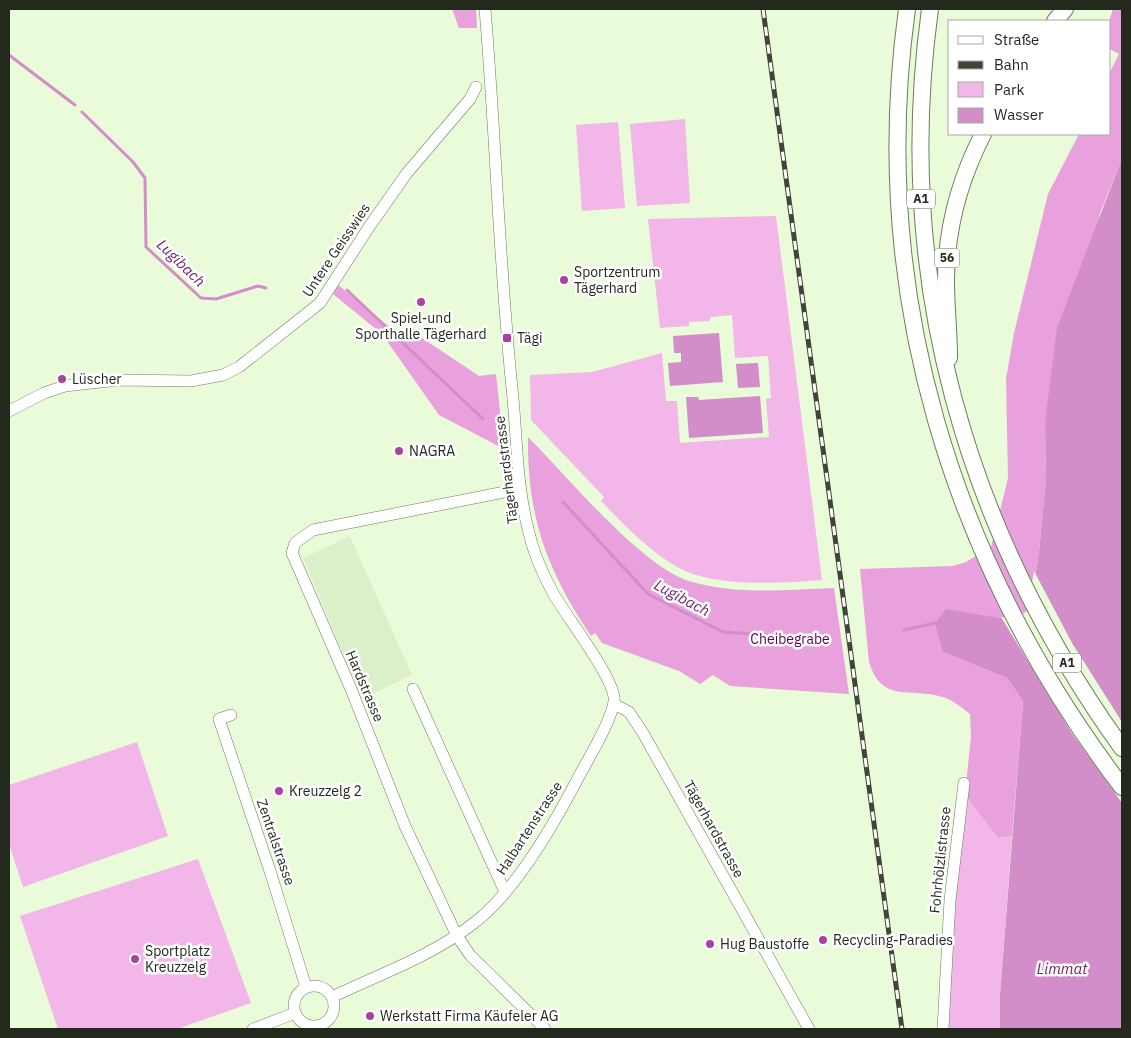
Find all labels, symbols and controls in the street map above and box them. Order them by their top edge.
legend [948,20,1111,135]
text: Straße [994,30,1039,49]
text: Bahn [994,55,1029,74]
text: Park [994,80,1024,99]
text: Wasser [994,105,1044,124]
road number: A1 [907,190,935,208]
street label: Untere Geisswies [298,200,374,300]
water label: Lugibach [153,235,210,290]
road number: 56 [934,248,960,268]
place label: Sportzentrum Tägerhard [574,263,660,297]
marker: Sportzentrum Tägerhard [558,274,570,286]
marker: Spiel-und Sporthalle Tägerhard [415,296,427,308]
place label: Spiel-und Sporthalle Tägerhard [355,309,487,343]
place label: Tägi [517,329,542,347]
marker: Tägi [501,332,513,344]
place label: Lüscher [72,370,121,388]
marker: Lüscher [56,373,68,385]
street label: Tägerhardstrasse [490,415,522,525]
place label: NAGRA [409,442,455,460]
marker: NAGRA [393,445,405,457]
water label: Lugibach [651,575,713,620]
park label: Cheibegrabe [750,630,830,648]
street label: Hardstrasse [342,648,388,725]
road number: A1 [1053,654,1081,672]
street label: Tägerhardstrasse [680,777,748,881]
street label: Halbartenstrasse [492,778,566,878]
place label: Kreuzzelg 2 [289,782,362,800]
marker: Kreuzzelg 2 [273,785,285,797]
street label: Zentralstrasse [253,796,299,888]
street label: Fohrhölzlistrasse [925,805,955,914]
place label: Recycling-Paradies [833,931,953,949]
marker: Recycling-Paradies [817,934,829,946]
place label: Hug Baustoffe [720,935,809,953]
marker: Hug Baustoffe [704,938,716,950]
place label: Sportplatz Kreuzzelg [145,942,211,976]
marker: Sportplatz Kreuzzelg [129,953,141,965]
water label: Limmat [1037,959,1088,978]
place label: Werkstatt Firma Käufeler AG [380,1007,559,1025]
marker: Werkstatt Firma Käufeler AG [364,1010,376,1022]

